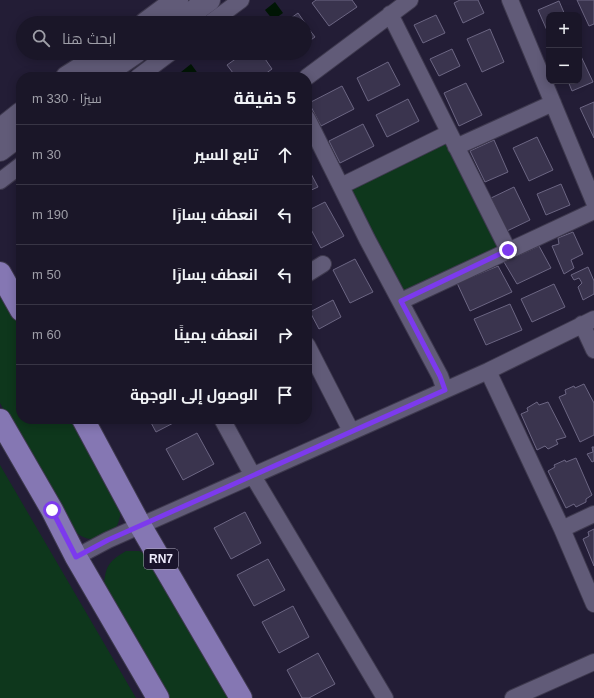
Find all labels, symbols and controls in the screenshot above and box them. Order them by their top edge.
map controls [546,12,582,84]
button: + [546,12,582,48]
search box [16,16,312,60]
icon: search [30,27,52,49]
text: ابحث هنا [62,30,116,47]
button: − [546,48,582,84]
text: 5 دقيقة [234,89,296,108]
text: سيرًا · 330 m [32,91,102,106]
icon: ahead [274,144,296,166]
text: تابع السير [194,146,258,163]
text: 30 m [32,147,61,162]
icon: left [274,204,296,226]
text: انعطف يسارًا [172,206,258,223]
text: 190 m [32,207,68,222]
route end [499,241,517,259]
icon: left [274,264,296,286]
text: انعطف يسارًا [172,266,258,283]
text: 50 m [32,267,61,282]
icon: right [274,324,296,346]
text: انعطف يمينًا [174,326,258,343]
text: 60 m [32,327,61,342]
icon: arrive [274,384,296,406]
text: الوصول إلى الوجهة [130,386,258,403]
route start [43,501,61,519]
road number: RN7 [144,549,178,569]

